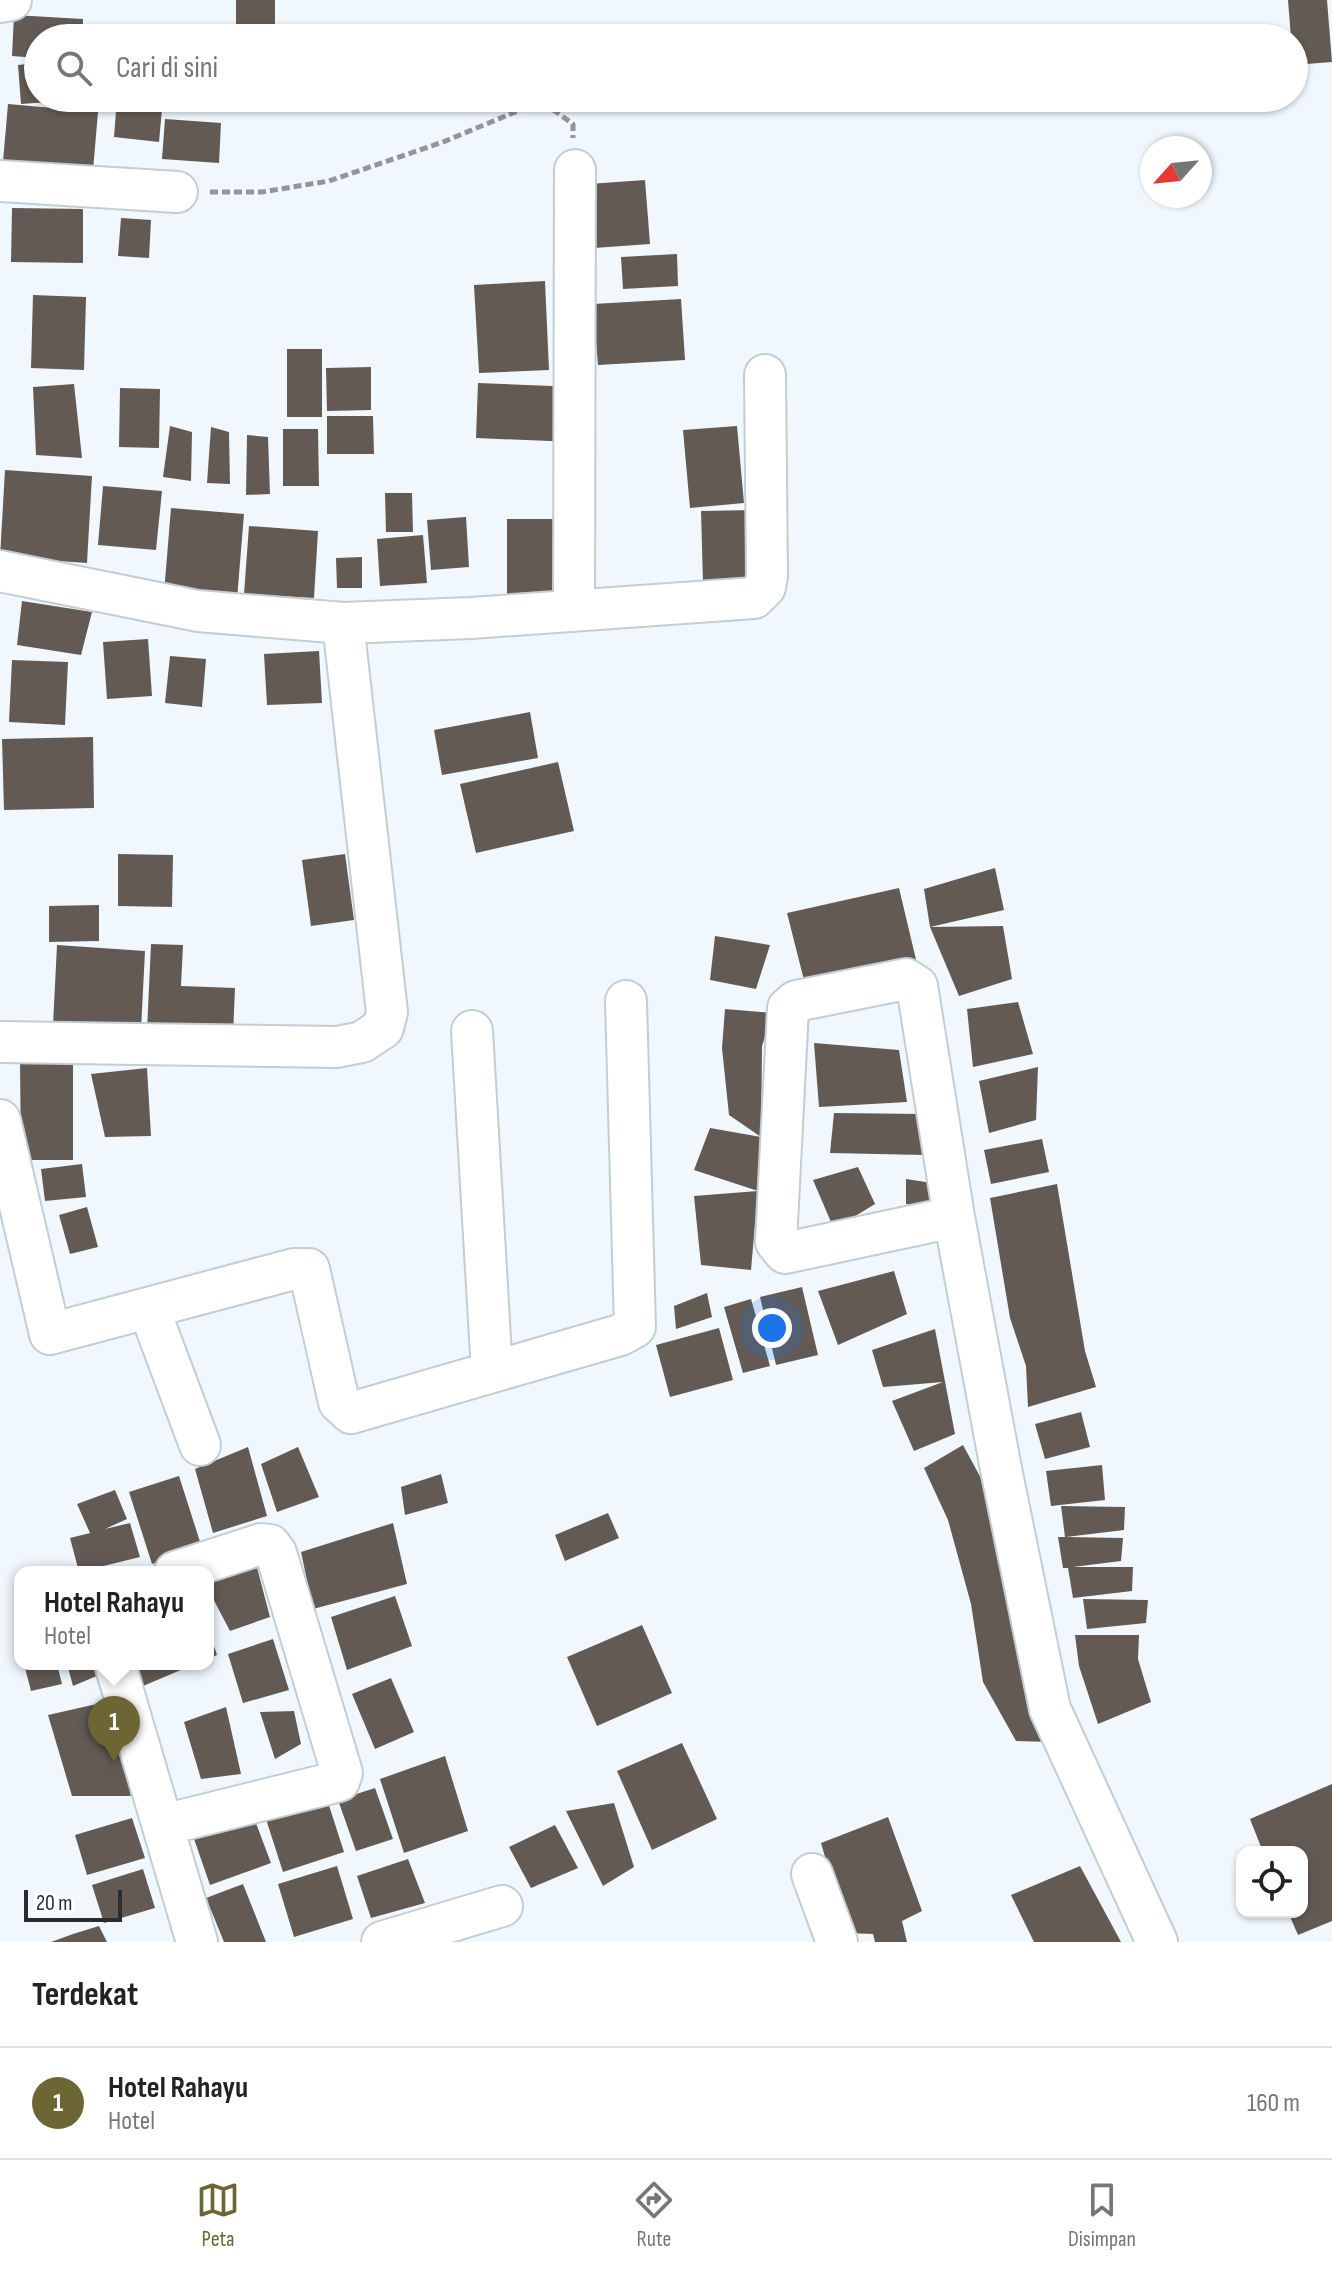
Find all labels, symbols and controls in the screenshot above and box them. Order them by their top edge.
search box [24,24,1308,112]
icon: search [52,46,96,90]
text: Cari di sini [116,50,218,86]
north arrow [1140,136,1212,208]
your location [752,1308,792,1348]
popup [14,1566,214,1670]
text: Hotel Rahayu [44,1585,184,1621]
text: Hotel [44,1621,91,1652]
pin: 1 [88,1696,140,1762]
map controls [1236,1846,1308,1918]
button: locate [1236,1846,1308,1918]
scale bar [24,1886,122,1922]
text: 20 m [36,1890,73,1917]
text: Terdekat [32,1974,138,2015]
text: Hotel Rahayu [108,2070,248,2106]
text: 1 [53,2088,63,2119]
text: 160 m [1247,2088,1300,2119]
text: Hotel [108,2106,155,2137]
tab: Peta [196,2178,240,2253]
tab: Rute [632,2178,676,2253]
tab: Disimpan [1068,2178,1136,2253]

